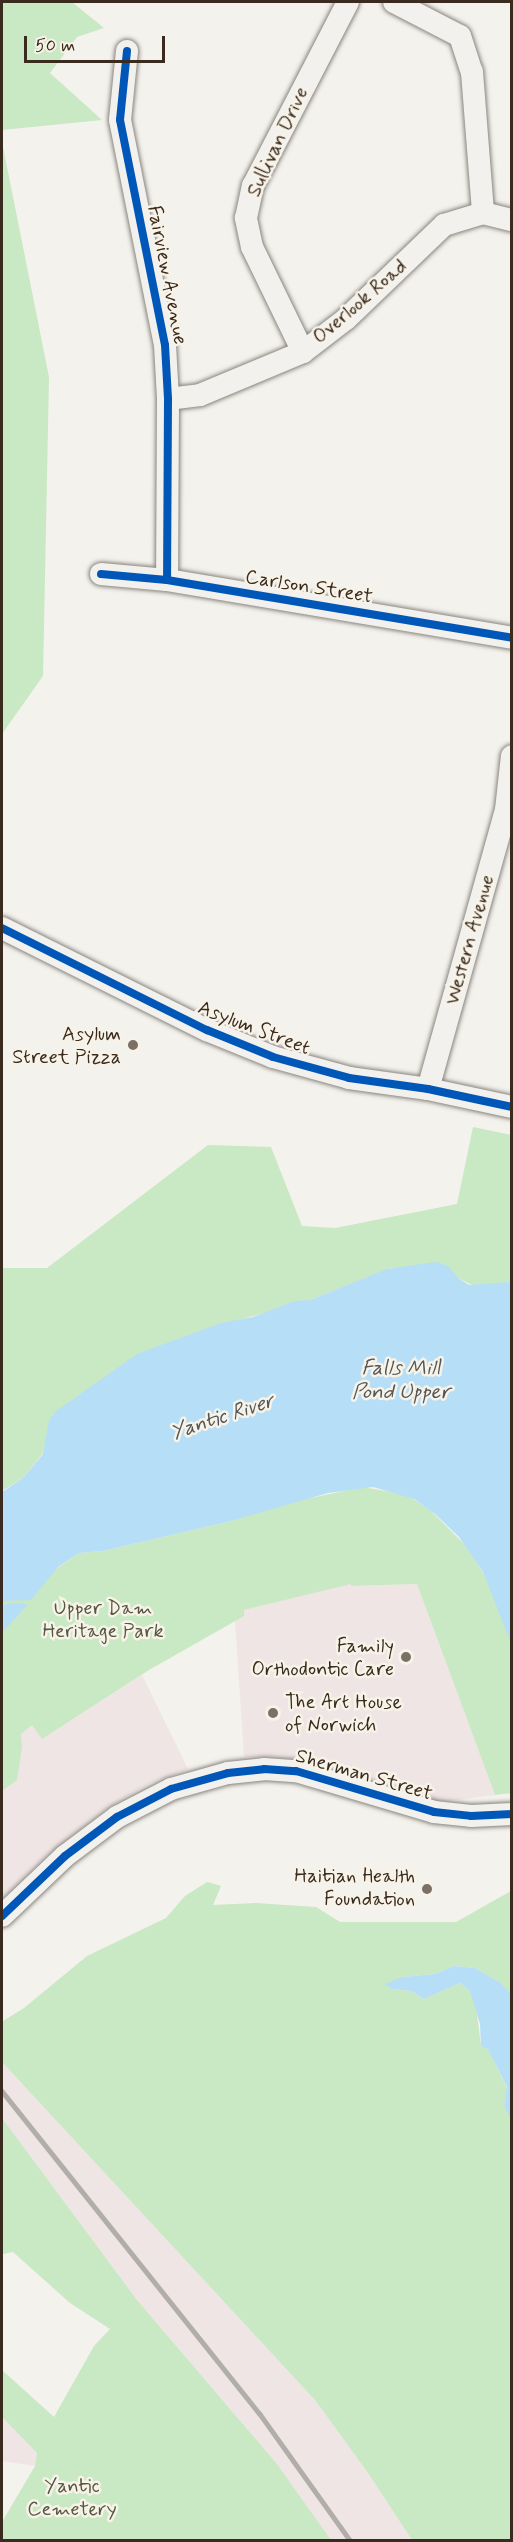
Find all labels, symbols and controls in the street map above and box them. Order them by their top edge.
scale bar [27,24,168,62]
text: 50 m [35,34,75,58]
street label: Sullivan Drive [242,84,314,200]
street label: Fairview Avenue [142,205,192,345]
street label: Overlook Road [309,255,411,349]
street label: Carlson Street [244,565,374,609]
street label: Western Avenue [439,870,501,1010]
street label: Asylum Street [193,995,315,1061]
place label: Asylum Street Pizza [12,1022,121,1069]
marker: Asylum Street Pizza [126,1038,140,1052]
water label: Falls Mill Pond Upper [352,1355,450,1405]
water label: Yantic River [166,1388,278,1446]
park label: Upper Dam Heritage Park [43,1596,163,1643]
place label: Family Orthodontic Care [250,1634,394,1681]
marker: Family Orthodontic Care [399,1650,413,1664]
place label: The Art House of Norwich [285,1690,402,1737]
marker: The Art House of Norwich [266,1706,280,1720]
street label: Sherman Street [293,1744,435,1806]
place label: Haitian Health Foundation [294,1865,415,1912]
marker: Haitian Health Foundation [420,1882,434,1896]
park label: Yantic Cemetery [27,2474,117,2521]

